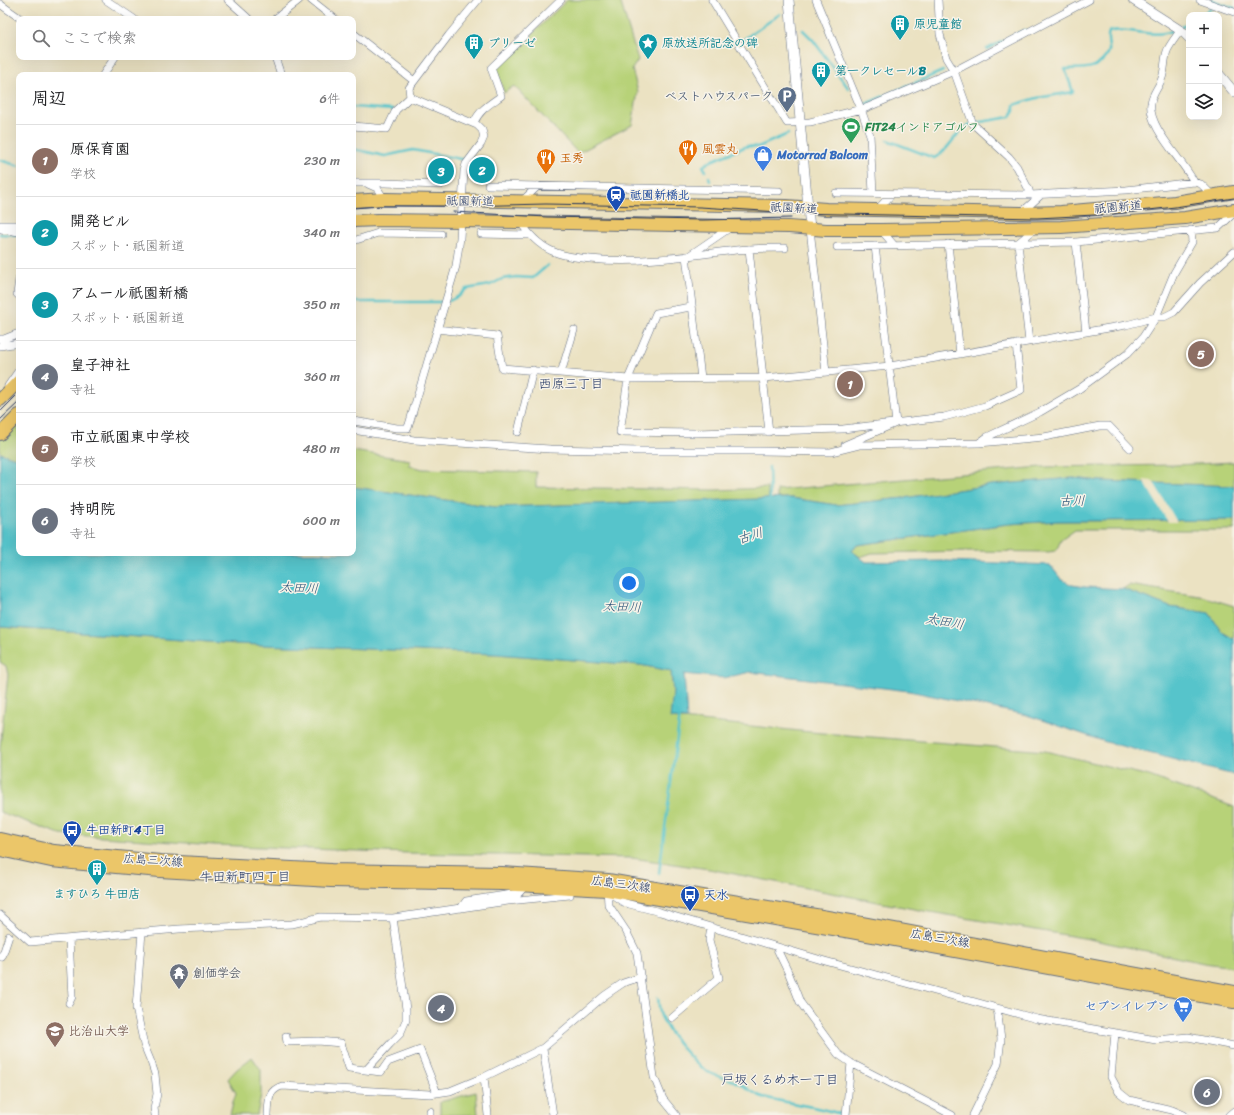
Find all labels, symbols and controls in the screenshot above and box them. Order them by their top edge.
map controls [1186,12,1222,120]
button: + [1186,12,1222,48]
building icon: 原児童館 [889,13,911,41]
place label: 原児童館 [914,13,962,35]
search box [16,16,356,60]
text: ここで検索 [62,25,137,51]
icon: search [30,27,52,49]
building icon: ブリーゼ [463,32,485,60]
place label: ブリーゼ [488,32,536,54]
place icon: 原放送所記念の碑 [637,32,659,60]
place label: 原放送所記念の碑 [662,32,758,54]
button: − [1186,48,1222,84]
building icon: 第一クレセールB [810,60,832,88]
place label: 第一クレセールB [835,60,927,82]
text: 周辺 [32,83,66,113]
button: layers [1186,84,1222,120]
place label: ベストハウスパーク [665,85,773,107]
parking icon: ベストハウスパーク [776,85,798,113]
text: 6件 [320,87,340,110]
sports icon: FiT24インドアゴルフ [840,116,862,144]
place label: FiT24インドアゴルフ [864,116,979,138]
text: 原保育園 [70,136,130,162]
restaurant icon: 風雲丸 [677,138,699,166]
place label: 風雲丸 [702,138,738,160]
shop icon: Motorrad Balcom [752,144,774,172]
place label: Motorrad Balcom [776,144,869,166]
restaurant icon: 玉秀 [535,147,557,175]
place label: 玉秀 [560,147,584,169]
text: 1 [42,149,48,172]
text: 230 m [304,149,340,172]
pin: 2 [469,155,495,185]
pin: 3 [428,156,454,186]
text: 学校 [70,162,96,185]
station icon: 祗園新橋北 [605,184,627,212]
place label: 祗園新橋北 [630,184,690,206]
street label: 祇園新道 [446,190,494,212]
street label: 祇園新道 [1093,194,1143,220]
street label: 祇園新道 [769,196,819,220]
text: 開発ビル [70,208,130,234]
text: 2 [41,221,49,244]
text: 340 m [303,221,340,244]
text: スポット · 祇園新道 [70,234,184,257]
text: アムール祇園新橋 [70,280,188,306]
text: 3 [41,293,49,316]
text: 350 m [303,293,340,316]
text: スポット · 祇園新道 [70,306,184,329]
pin: 5 [1188,339,1214,369]
text: 皇子神社 [70,352,130,378]
text: 4 [41,365,49,388]
text: 360 m [304,365,340,388]
pin: 1 [837,369,863,399]
district label: 西原三丁目 [538,372,604,395]
text: 寺社 [70,378,96,401]
text: 市立祇園東中学校 [70,424,190,450]
text: 5 [41,437,49,460]
text: 480 m [302,437,340,460]
text: 学校 [70,450,96,473]
water label: 古川 [1059,489,1085,512]
text: 持明院 [70,496,115,522]
text: 6 [41,509,49,532]
text: 600 m [303,509,340,532]
water label: 古川 [734,521,766,550]
text: 寺社 [70,522,96,545]
your location [619,573,639,593]
water label: 太田川 [279,575,319,600]
water label: 太田川 [602,594,642,619]
water label: 太田川 [924,607,966,636]
bus stop icon: 牛田新町4丁目 [61,819,83,847]
place label: 牛田新町4丁目 [86,819,166,841]
street label: 広島三次線 [122,847,184,873]
building icon: ますひろ 牛田店 [86,858,108,886]
district label: 牛田新町四丁目 [199,865,291,888]
street label: 広島三次線 [590,869,652,899]
place label: ますひろ 牛田店 [53,883,141,905]
bus stop icon: 天水 [679,884,701,912]
place label: 天水 [704,884,729,906]
street label: 広島三次線 [909,922,971,954]
temple icon: 創価学会 [168,962,190,990]
place label: 創価学会 [193,962,241,984]
pin: 4 [428,993,454,1023]
place label: セブンイレブン [1085,995,1169,1017]
supermarket icon: セブンイレブン [1172,995,1194,1023]
school or university icon: 比治山大学 [44,1020,66,1048]
place label: 比治山大学 [69,1020,129,1042]
district label: 戸坂くるめ木一丁目 [721,1068,839,1091]
pin: 6 [1194,1077,1220,1107]

